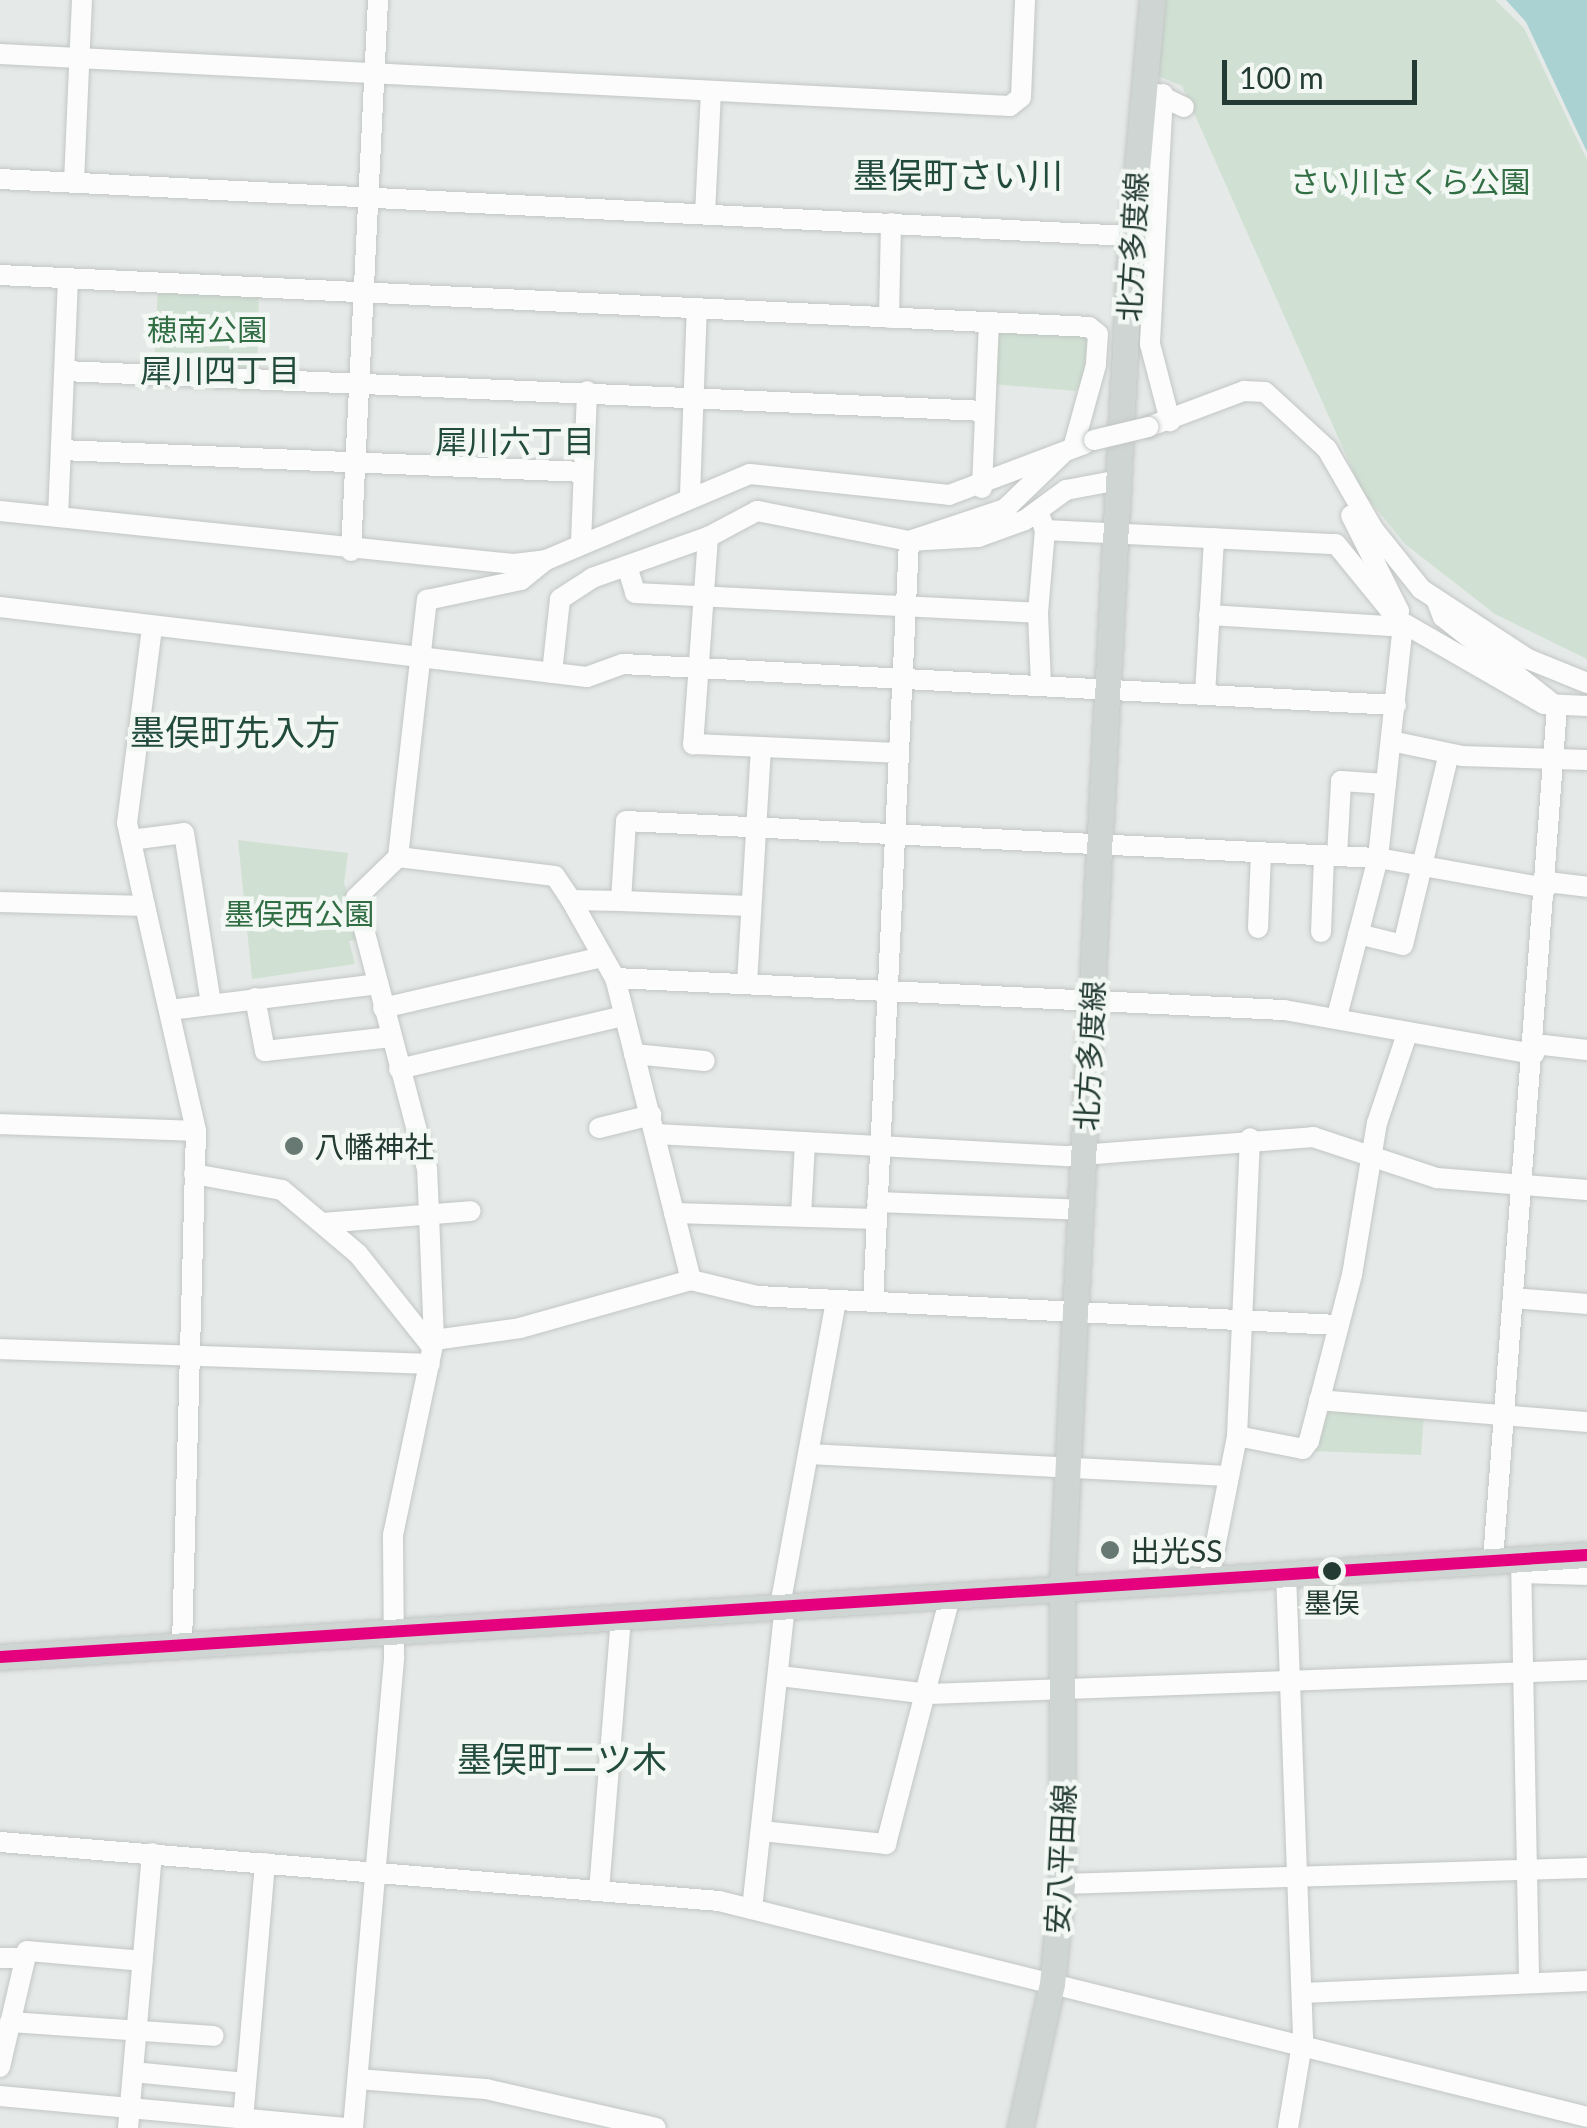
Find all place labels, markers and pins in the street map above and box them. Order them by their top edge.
place label: 八幡神社 [314,1128,434,1164]
marker: 八幡神社 [283,1135,305,1157]
place label: 出光SS [1130,1532,1223,1568]
marker: 出光SS [1099,1539,1121,1561]
marker: 墨俣 [1322,1561,1342,1581]
place label: 墨俣 [1304,1585,1360,1619]

